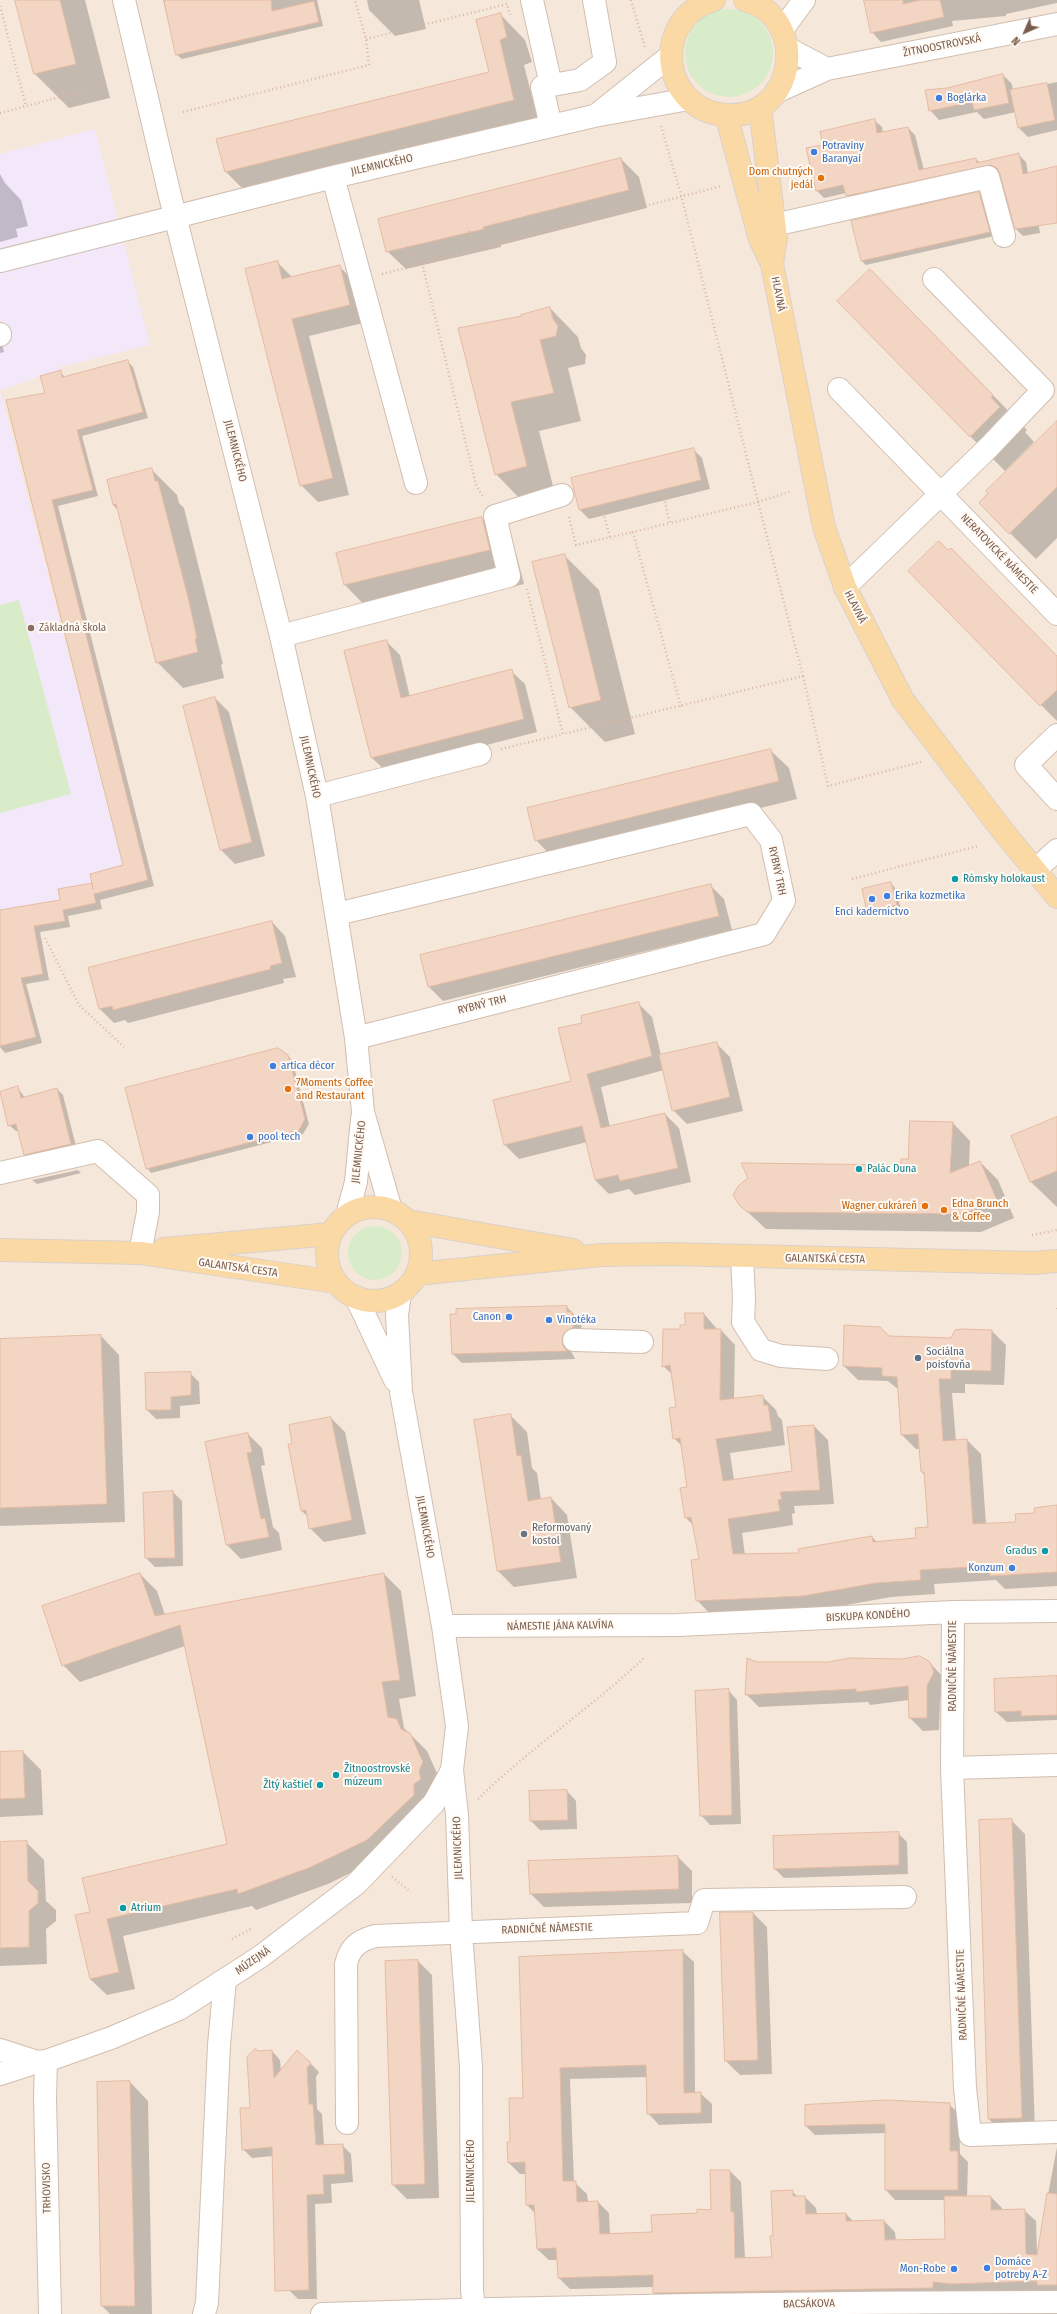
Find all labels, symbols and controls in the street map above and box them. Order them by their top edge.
north arrow [1005,12,1045,52]
street label: ŽITNOOSTROVSKÁ [902,32,982,60]
text: N [1009,34,1023,48]
place label: Boglárka [947,91,986,105]
marker: Boglárka [934,93,944,103]
place label: Potraviny Baranyai [822,139,864,165]
marker: Potraviny Baranyai [809,147,819,157]
street label: JILEMNICKÉHO [350,151,414,179]
place label: Dom chutných jedál [749,165,813,191]
marker: Dom chutných jedál [816,173,826,183]
street label: HLAVNÁ [768,275,788,313]
street label: JILEMNICKÉHO [221,419,249,483]
street label: NERATOVICKÉ NÁMESTIE [957,511,1041,597]
street label: HLAVNÁ [841,588,869,626]
place label: Základná škola [39,621,106,635]
marker: Základná škola [26,623,36,633]
street label: JILEMNICKÉHO [297,735,323,799]
street label: RYBNÝ TRH [765,845,789,897]
place label: Rómsky holokaust [963,872,1045,886]
marker: Rómsky holokaust [950,874,960,884]
place label: Erika kozmetika [895,889,965,903]
marker: Erika kozmetika [882,891,892,901]
marker: Enci kaderníctvo [867,894,877,904]
place label: Enci kaderníctvo [835,905,909,919]
street label: RYBNÝ TRH [456,993,508,1017]
place label: artica dècor [281,1059,335,1073]
marker: artica dècor [268,1061,278,1071]
place label: 7Moments Coffee and Restaurant [296,1076,373,1102]
marker: 7Moments Coffee and Restaurant [283,1084,293,1094]
street label: JILEMNICKÉHO [349,1120,369,1184]
place label: pool tech [258,1130,300,1144]
marker: pool tech [245,1132,255,1142]
place label: Palác Duna [867,1162,916,1176]
marker: Palác Duna [854,1164,864,1174]
place label: Edna Brunch & Coffee [952,1197,1009,1223]
place label: Wagner cukráreň [842,1199,917,1213]
marker: Wagner cukráreň [920,1201,930,1211]
marker: Edna Brunch & Coffee [939,1205,949,1215]
street label: GALANTSKÁ CESTA [785,1252,865,1266]
street label: GALANTSKÁ CESTA [197,1256,279,1280]
place label: Canon [473,1310,501,1324]
marker: Canon [504,1312,514,1322]
place label: Vinotéka [557,1313,596,1327]
marker: Vinotéka [544,1315,554,1325]
place label: Sociálna poisťovňa [926,1345,970,1371]
marker: Sociálna poisťovňa [913,1353,923,1363]
street label: JILEMNICKÉHO [413,1495,437,1559]
place label: Reformovaný kostol [532,1521,591,1547]
marker: Reformovaný kostol [519,1529,529,1539]
place label: Gradus [1005,1544,1037,1558]
marker: Gradus [1040,1546,1050,1556]
place label: Konzum [968,1561,1004,1575]
marker: Konzum [1007,1563,1017,1573]
street label: BISKUPA KONDÉHO [826,1607,910,1625]
street label: NÁMESTIE JÁNA KALVÍNA [507,1618,613,1634]
street label: RADNIČNÉ NÁMESTIE [946,1620,960,1712]
place label: Žitnoostrovské múzeum [344,1762,410,1788]
marker: Žitnoostrovské múzeum [331,1770,341,1780]
place label: Žltý kaštieľ [263,1778,312,1792]
marker: Žltý kaštieľ [315,1780,325,1790]
street label: JILEMNICKÉHO [450,1816,466,1880]
place label: Atrium [131,1901,161,1915]
marker: Atrium [118,1903,128,1913]
street label: RADNIČNÉ NÁMESTIE [501,1921,593,1937]
street label: MÚZEJNÁ [233,1944,273,1978]
street label: RADNIČNÉ NÁMESTIE [954,1949,970,2041]
street label: JILEMNICKÉHO [464,2139,478,2203]
street label: TRHOVISKO [40,2162,54,2214]
place label: Domáce potreby A-Z [995,2255,1047,2281]
place label: Mon-Robe [900,2262,946,2276]
marker: Domáce potreby A-Z [982,2263,992,2273]
marker: Mon-Robe [949,2264,959,2274]
street label: BACSÁKOVA [783,2297,835,2311]

